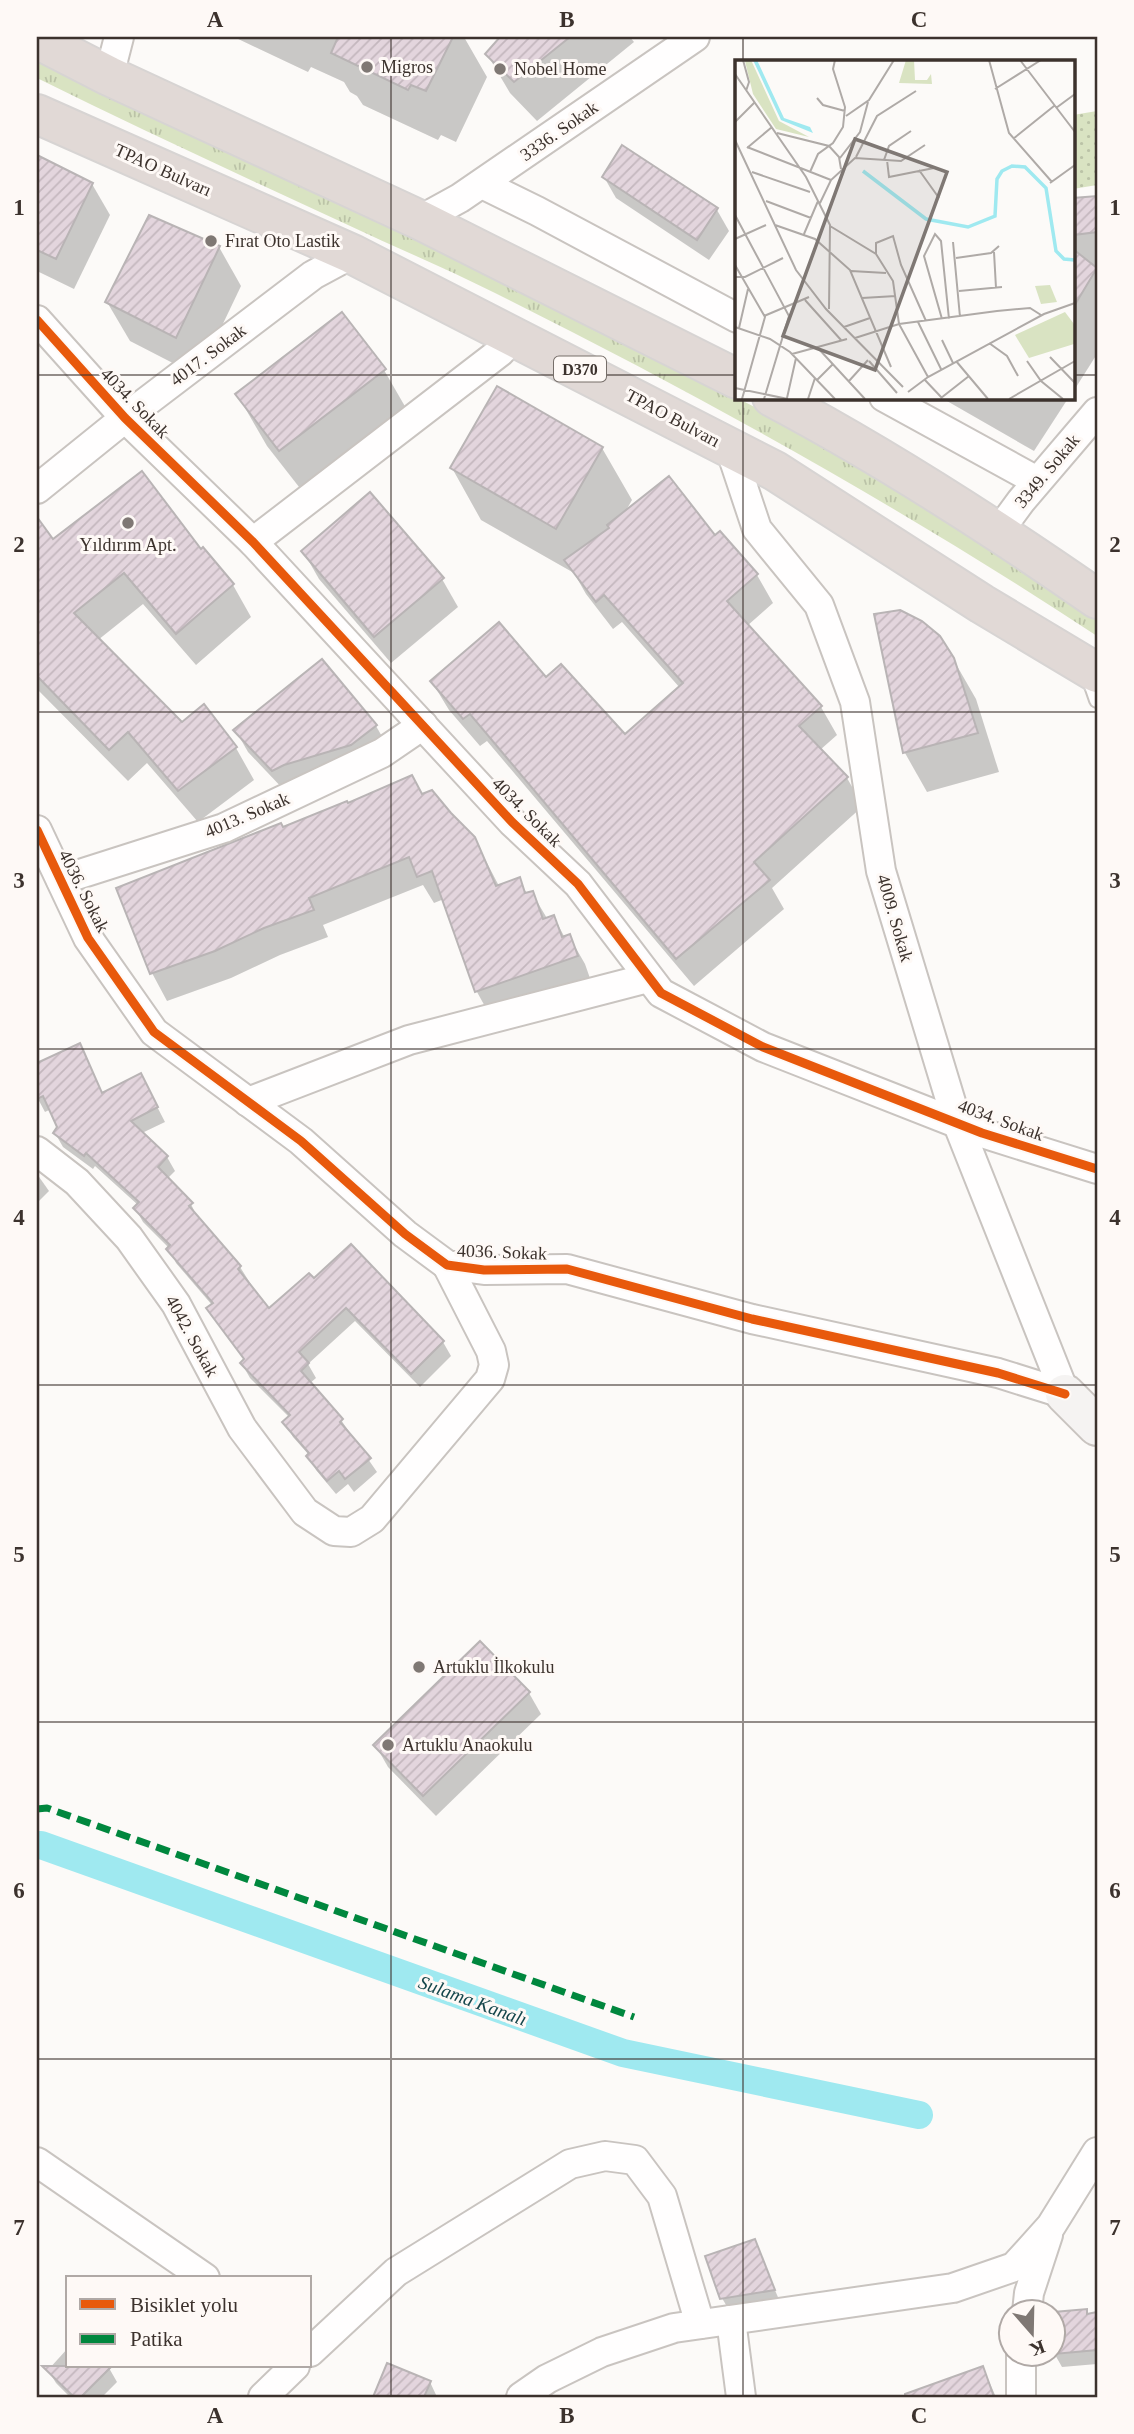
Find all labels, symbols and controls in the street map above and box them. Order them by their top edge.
text: A [207,7,224,32]
text: B [559,7,575,32]
text: C [911,7,927,32]
place label: Migros [381,57,433,77]
marker: Migros [359,59,375,75]
place label: Nobel Home [514,59,606,79]
inset map [735,60,1074,399]
marker: Nobel Home [492,61,508,77]
street label: 3336. Sokak [516,97,602,165]
street label: TPAO Bulvarı [111,140,215,200]
text: 1 [13,195,25,220]
text: 1 [1109,195,1121,220]
place label: Fırat Oto Lastik [225,231,340,251]
marker: Fırat Oto Lastik [203,233,219,249]
street label: 4017. Sokak [166,320,250,390]
road number: D370 [554,356,606,382]
street label: 4034. Sokak [97,364,173,442]
street label: TPAO Bulvarı [622,385,724,451]
street label: 3349. Sokak [1010,430,1084,512]
marker: Yıldırım Apt. [120,515,136,531]
text: 2 [13,532,25,557]
text: 2 [1109,532,1121,557]
place label: Yıldırım Apt. [79,535,177,555]
street label: 4034. Sokak [488,773,566,851]
street label: 4013. Sokak [202,788,292,842]
street label: 4036. Sokak [55,846,113,936]
text: 3 [13,868,25,893]
text: 3 [1109,868,1121,893]
street label: 4009. Sokak [873,872,917,964]
street label: 4034. Sokak [955,1095,1047,1145]
text: 4 [13,1205,25,1230]
text: 4 [1109,1205,1121,1230]
street label: 4036. Sokak [457,1240,547,1264]
street label: 4042. Sokak [161,1292,223,1380]
text: 5 [13,1542,25,1567]
text: 5 [1109,1542,1121,1567]
place label: Artuklu İlkokulu [433,1657,555,1677]
marker: Artuklu İlkokulu [411,1659,427,1675]
place label: Artuklu Anaokulu [402,1735,533,1755]
marker: Artuklu Anaokulu [380,1737,396,1753]
text: 6 [13,1878,25,1903]
text: 6 [1109,1878,1121,1903]
water label: Sulama Kanalı [416,1971,530,2030]
text: 7 [13,2215,25,2240]
text: 7 [1109,2215,1121,2240]
legend [66,2276,312,2368]
text: Bisiklet yolu [130,2293,238,2317]
north arrow [998,2298,1068,2368]
text: Patika [130,2327,183,2351]
text: K [1027,2336,1048,2361]
text: A [207,2403,224,2428]
text: B [559,2403,575,2428]
text: C [911,2403,927,2428]

